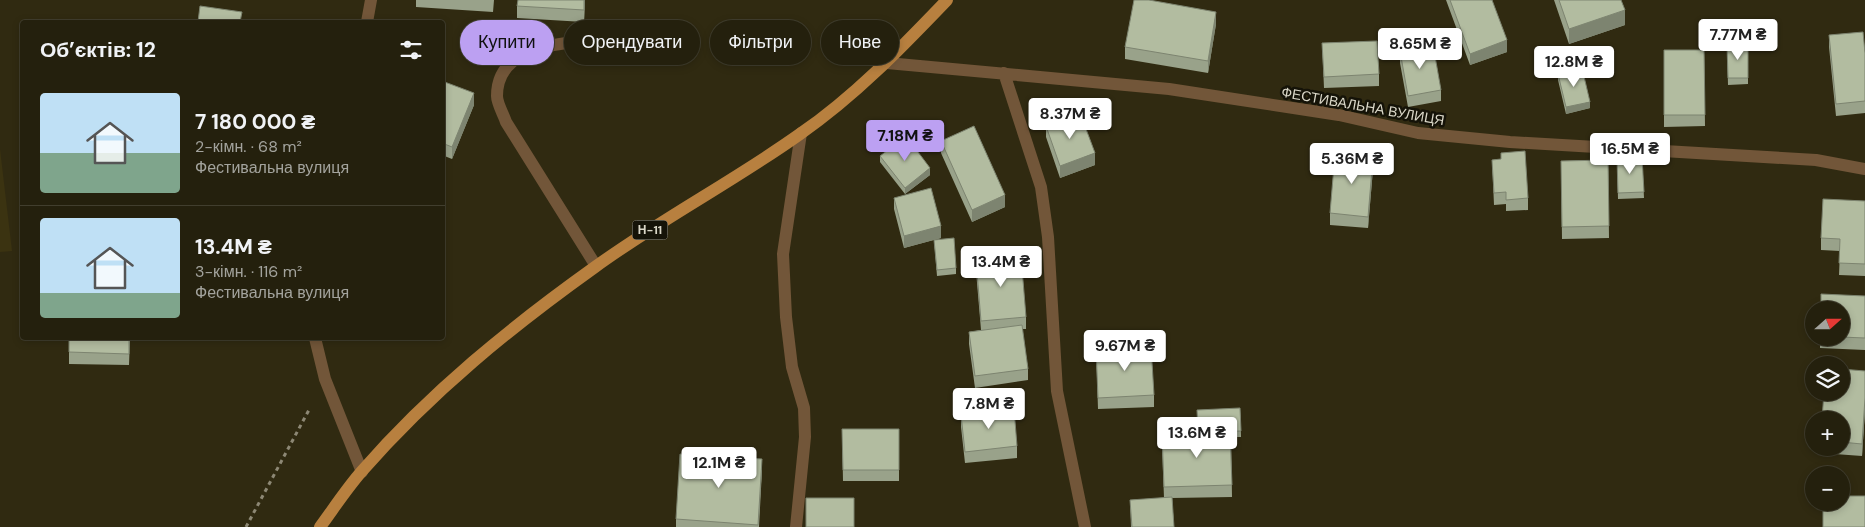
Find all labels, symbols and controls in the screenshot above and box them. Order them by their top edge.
pin: 7.77M ₴ [1692,18,1784,61]
chip: Купити [460,20,554,65]
chip: Орендувати [564,20,700,65]
chip: Фільтри [710,20,811,65]
chip: Нове [821,20,899,65]
text: 7.77M ₴ [1710,24,1766,45]
pin: 8.65M ₴ [1374,28,1466,70]
text: 8.65M ₴ [1389,33,1451,54]
text: Об’єктів: 12 [40,36,156,64]
icon: filters [397,36,425,64]
pin: 12.8M ₴ [1528,46,1620,88]
text: 12.8M ₴ [1545,51,1603,72]
street label: ФЕСТИВАЛЬНА ВУЛИЦЯ [1280,83,1446,129]
pin: 8.37M ₴ [1024,98,1116,140]
text: 8.37M ₴ [1040,103,1100,124]
text: 7 180 000 ₴ [195,108,315,136]
icon: home [80,113,140,173]
pin: 7.18M ₴ [859,120,951,162]
text: 7.18M ₴ [877,125,933,146]
pin: 16.5M ₴ [1584,132,1676,175]
text: 2-кімн. · 68 m² [195,136,302,157]
text: 16.5M ₴ [1601,138,1659,159]
pin: 5.36M ₴ [1306,142,1398,185]
text: 5.36M ₴ [1321,148,1383,169]
text: Фестивальна вулиця [195,157,349,178]
road number: Н-11 [632,220,668,240]
text: 13.4M ₴ [195,233,272,261]
icon: home [80,238,140,298]
pin: 13.4M ₴ [955,246,1047,288]
text: 13.4M ₴ [972,251,1030,272]
text: 3-кімн. · 116 m² [195,261,302,282]
text: Фестивальна вулиця [195,282,349,303]
north arrow [1805,301,1850,346]
map controls [1805,301,1850,511]
pin: 9.67M ₴ [1079,330,1171,372]
text: 9.67M ₴ [1095,335,1155,356]
button: layers [1805,356,1850,401]
pin: 7.8M ₴ [948,388,1030,430]
text: 7.8M ₴ [964,393,1014,414]
button: + [1805,411,1850,456]
pin: 13.6M ₴ [1151,416,1243,459]
text: 13.6M ₴ [1168,422,1226,443]
pin: 12.1M ₴ [673,446,765,489]
text: 12.1M ₴ [693,452,746,473]
button: − [1805,466,1850,511]

